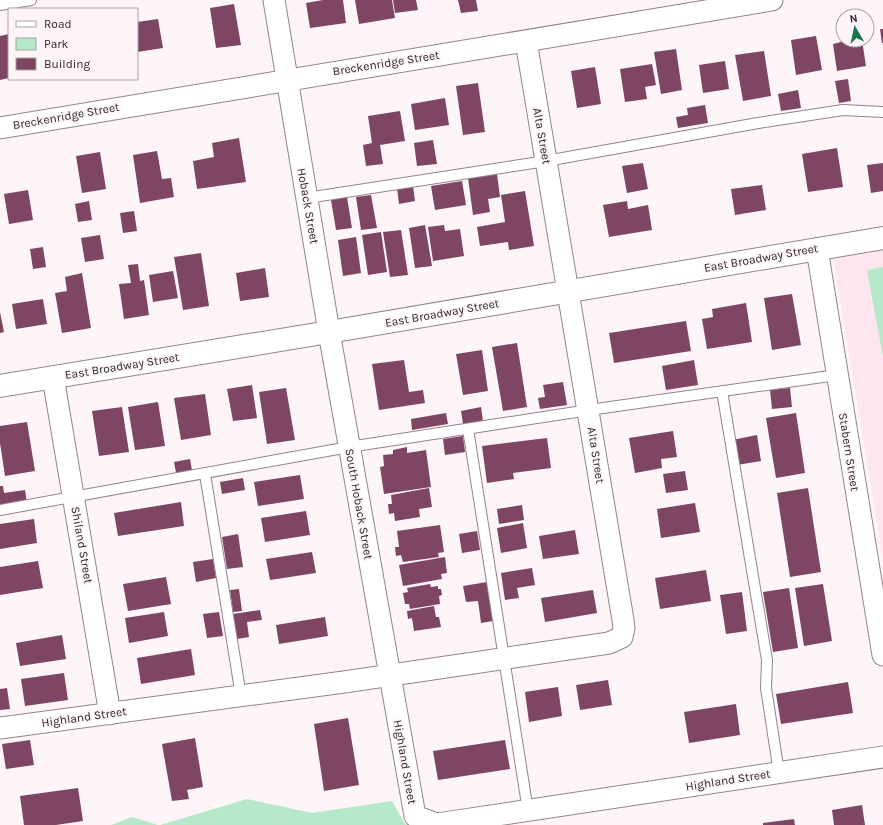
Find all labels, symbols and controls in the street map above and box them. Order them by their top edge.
legend [8,8,138,80]
north arrow [835,8,875,48]
text: N [849,12,858,26]
text: Road [44,17,72,31]
text: Park [44,37,69,51]
street label: Breckenridge Street [332,48,441,78]
text: Building [44,57,91,71]
street label: Breckenridge Street [12,100,121,132]
street label: Alta Street [530,107,554,166]
street label: Hoback Street [294,167,322,246]
street label: East Broadway Street [703,241,820,275]
street label: East Broadway Street [384,296,501,330]
street label: East Broadway Street [64,350,181,382]
street label: Stabern Street [836,412,862,493]
street label: Alta Street [585,426,607,485]
street label: South Hoback Street [342,447,376,561]
street label: Shiland Street [68,505,96,585]
street label: Highland Street [41,704,128,730]
street label: Highland Street [391,719,419,806]
street label: Highland Street [685,766,772,794]

